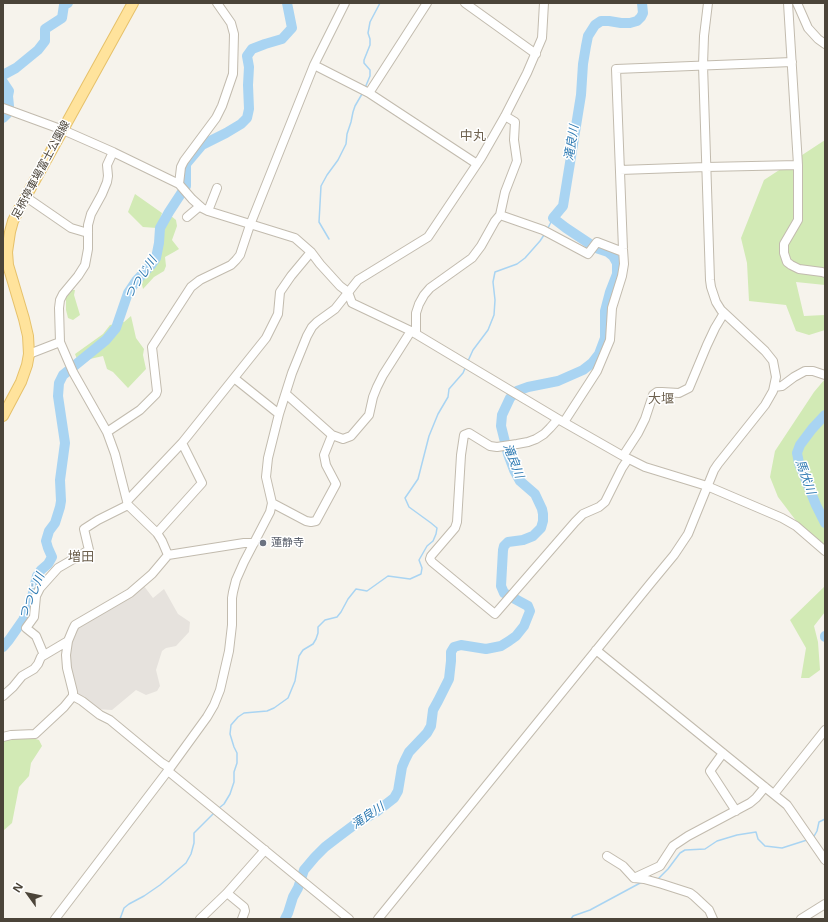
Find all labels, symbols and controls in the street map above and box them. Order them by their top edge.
street label: 足柄停車場富士公園線 [9,118,73,222]
water label: 滝良川 [562,124,582,162]
district label: 中丸 [460,128,486,144]
water label: つつじ川 [122,254,160,302]
district label: 大堰 [648,391,674,407]
water label: 滝良川 [500,442,526,480]
water label: 馬伏川 [792,458,818,496]
place label: 蓮静寺 [271,536,304,550]
marker: 蓮静寺 [258,538,268,548]
district label: 増田 [68,549,94,565]
water label: つつじ川 [16,571,48,621]
water label: 滝良川 [349,800,387,832]
north arrow [8,874,48,914]
text: N [9,879,26,895]

